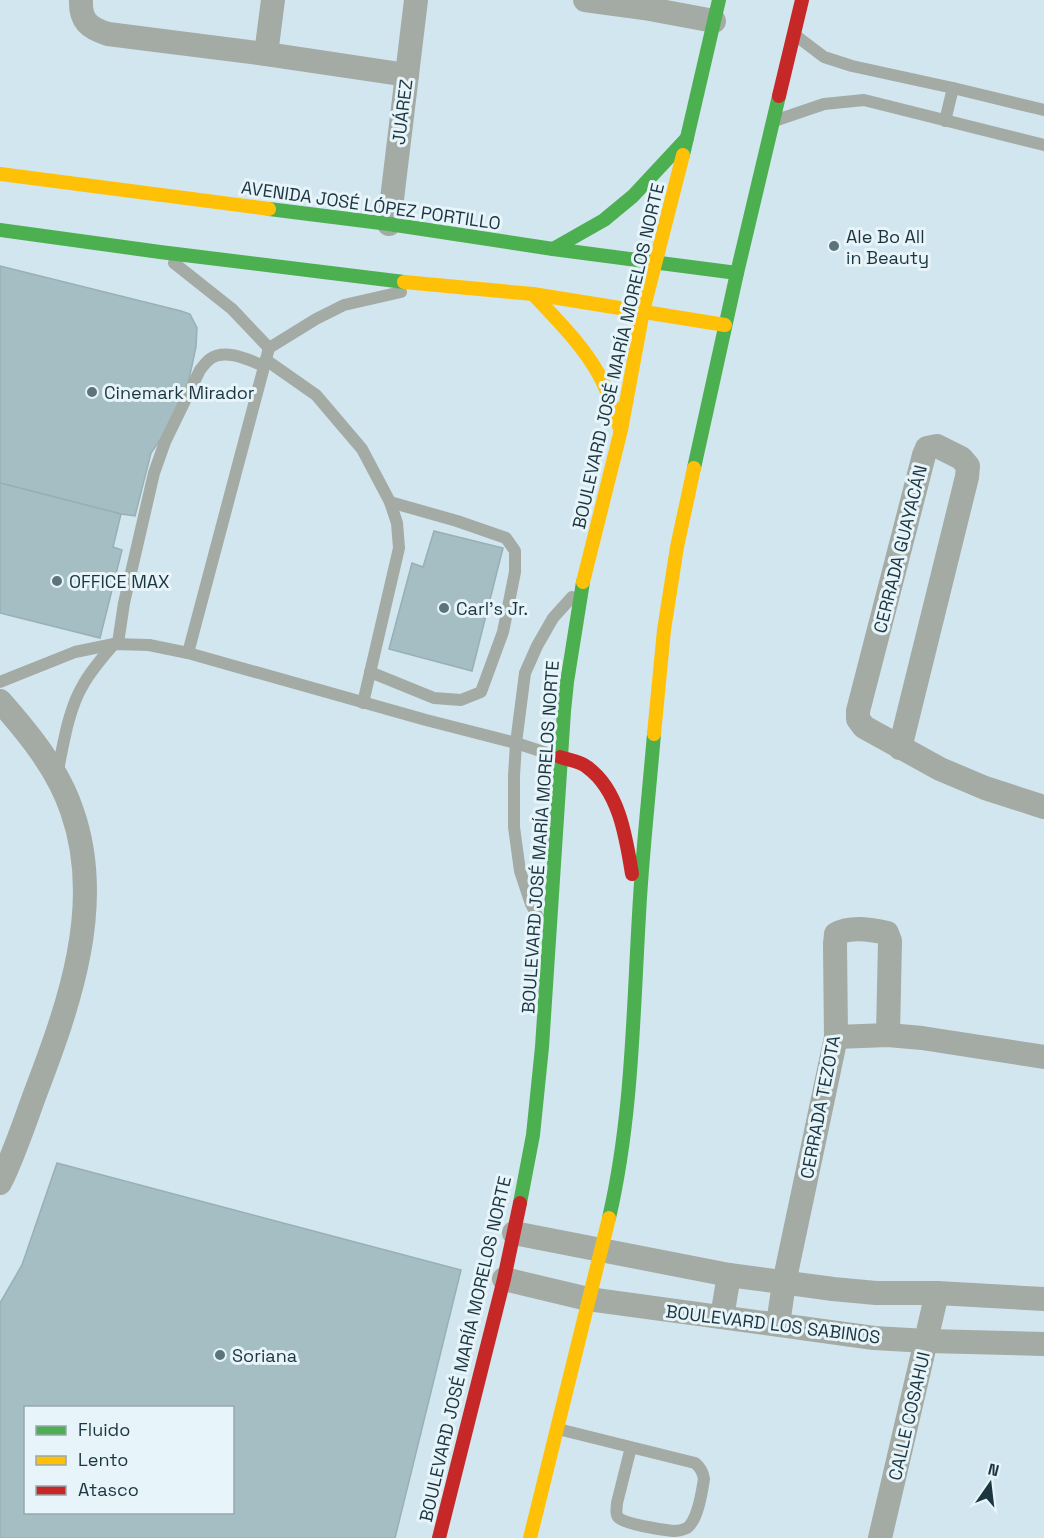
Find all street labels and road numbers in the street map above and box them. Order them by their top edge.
street label: JUÁREZ [387,78,417,146]
street label: AVENIDA JOSÉ LÓPEZ PORTILLO [240,175,502,235]
street label: BOULEVARD JOSÉ MARÍA MORELOS NORTE [567,181,669,531]
street label: CERRADA GUAYACÁN [868,463,932,635]
street label: BOULEVARD JOSÉ MARÍA MORELOS NORTE [516,660,564,1014]
street label: CERRADA TEZOTA [795,1033,845,1181]
street label: BOULEVARD JOSÉ MARÍA MORELOS NORTE [414,1174,516,1524]
street label: BOULEVARD LOS SABINOS [664,1299,882,1349]
street label: CALLE COSAHUI [883,1349,935,1483]

